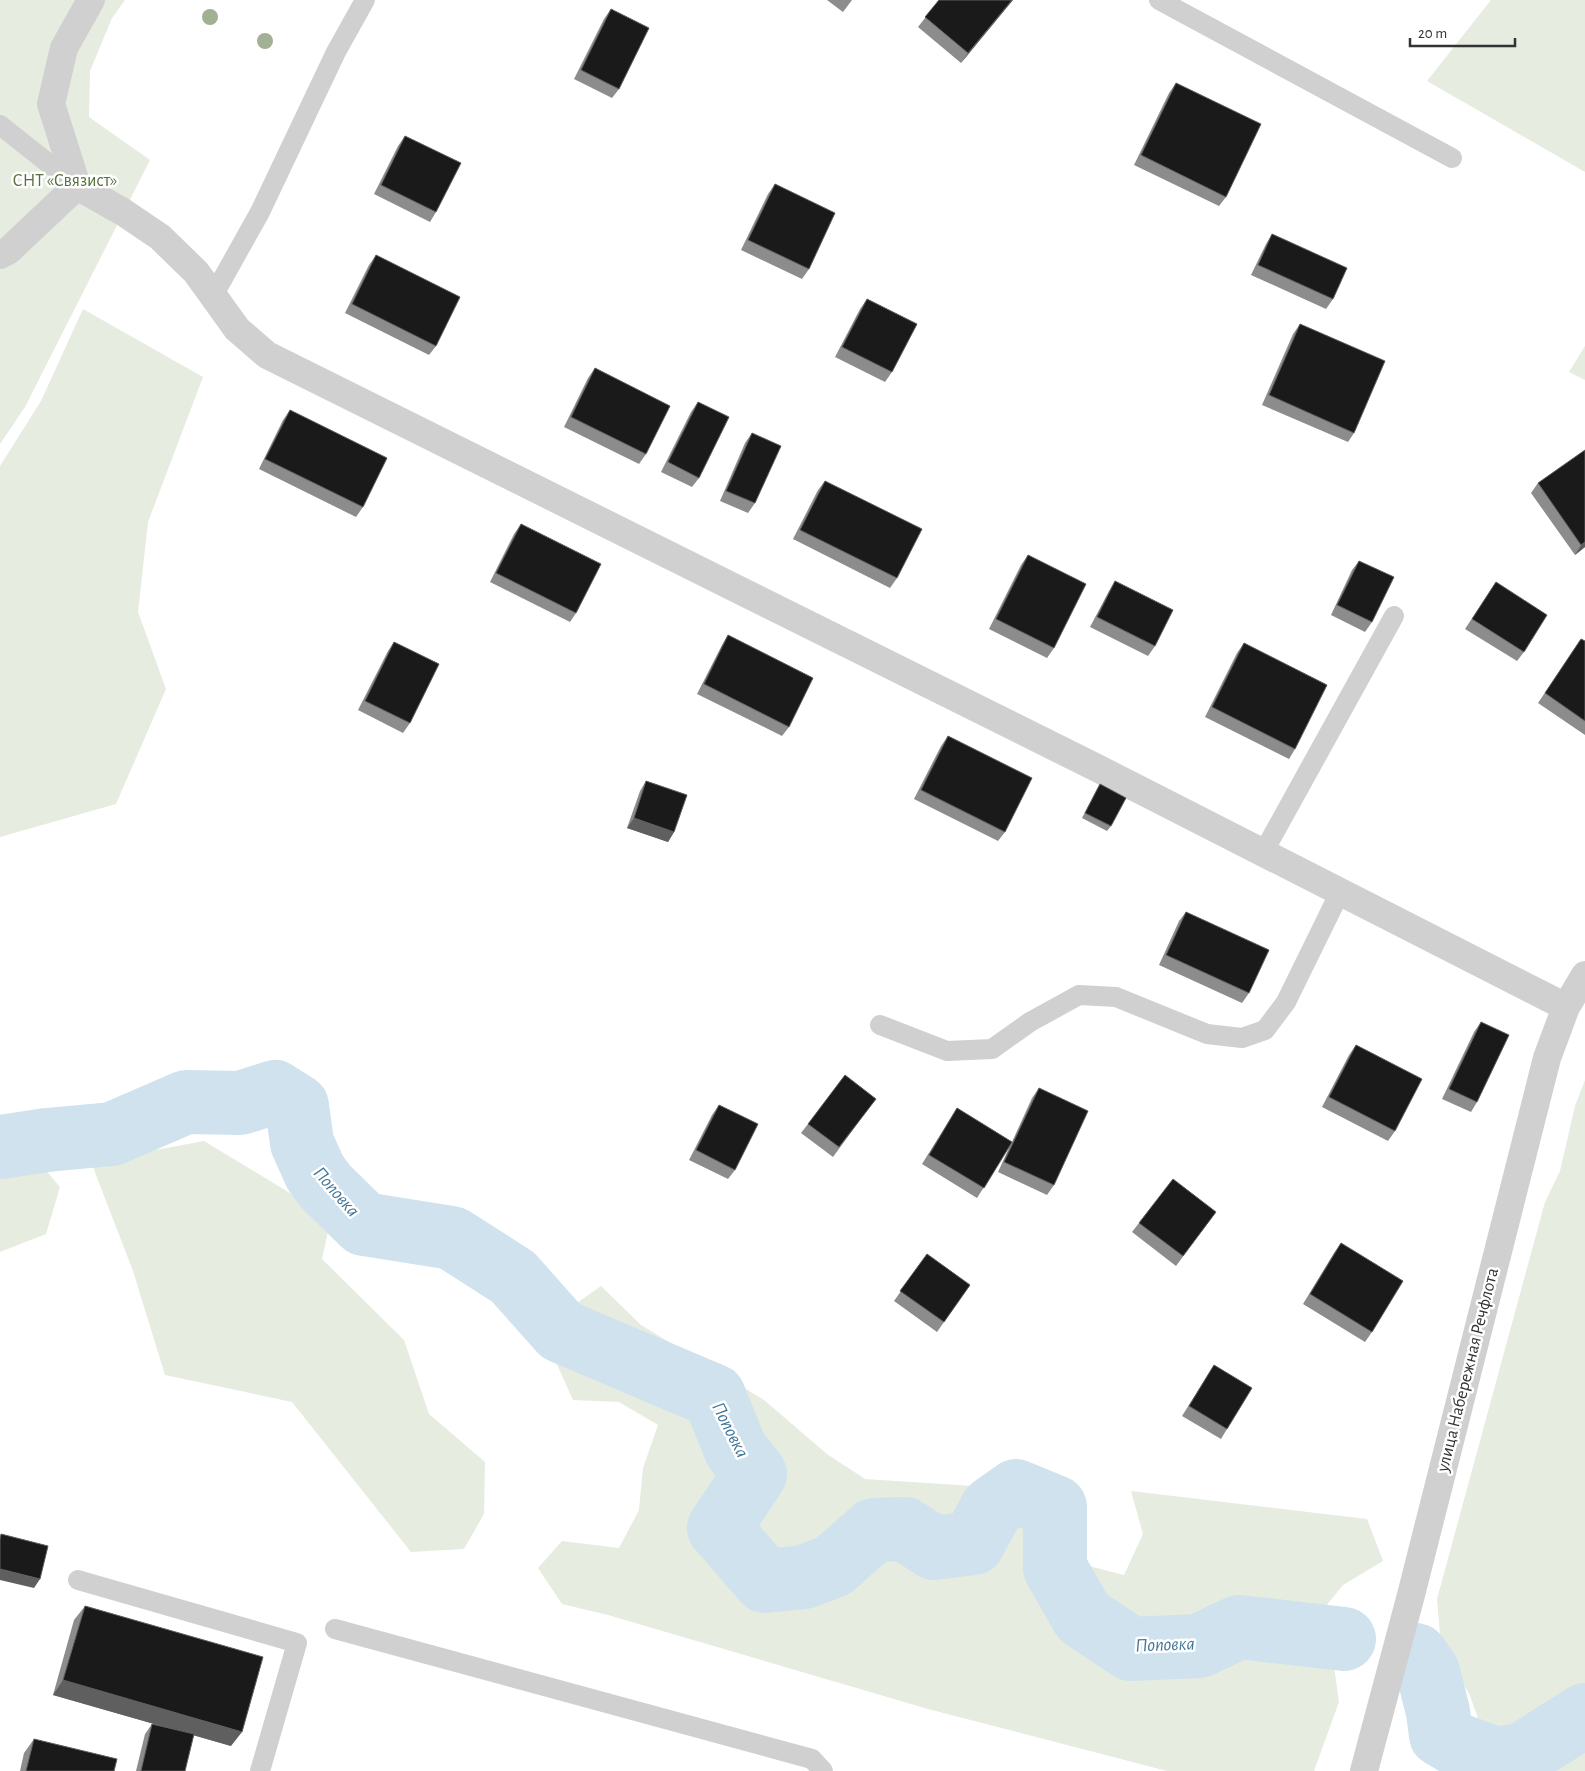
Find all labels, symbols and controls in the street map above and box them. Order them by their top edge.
scale bar [1410,15,1515,47]
text: 20 m [1418,26,1447,41]
park label: СНТ «Связист» [13,172,117,190]
water label: Поповка [309,1163,363,1221]
street label: улица Набережная Речфлота [1433,1266,1502,1475]
water label: Поповка [708,1399,752,1461]
water label: Поповка [1135,1634,1195,1656]

